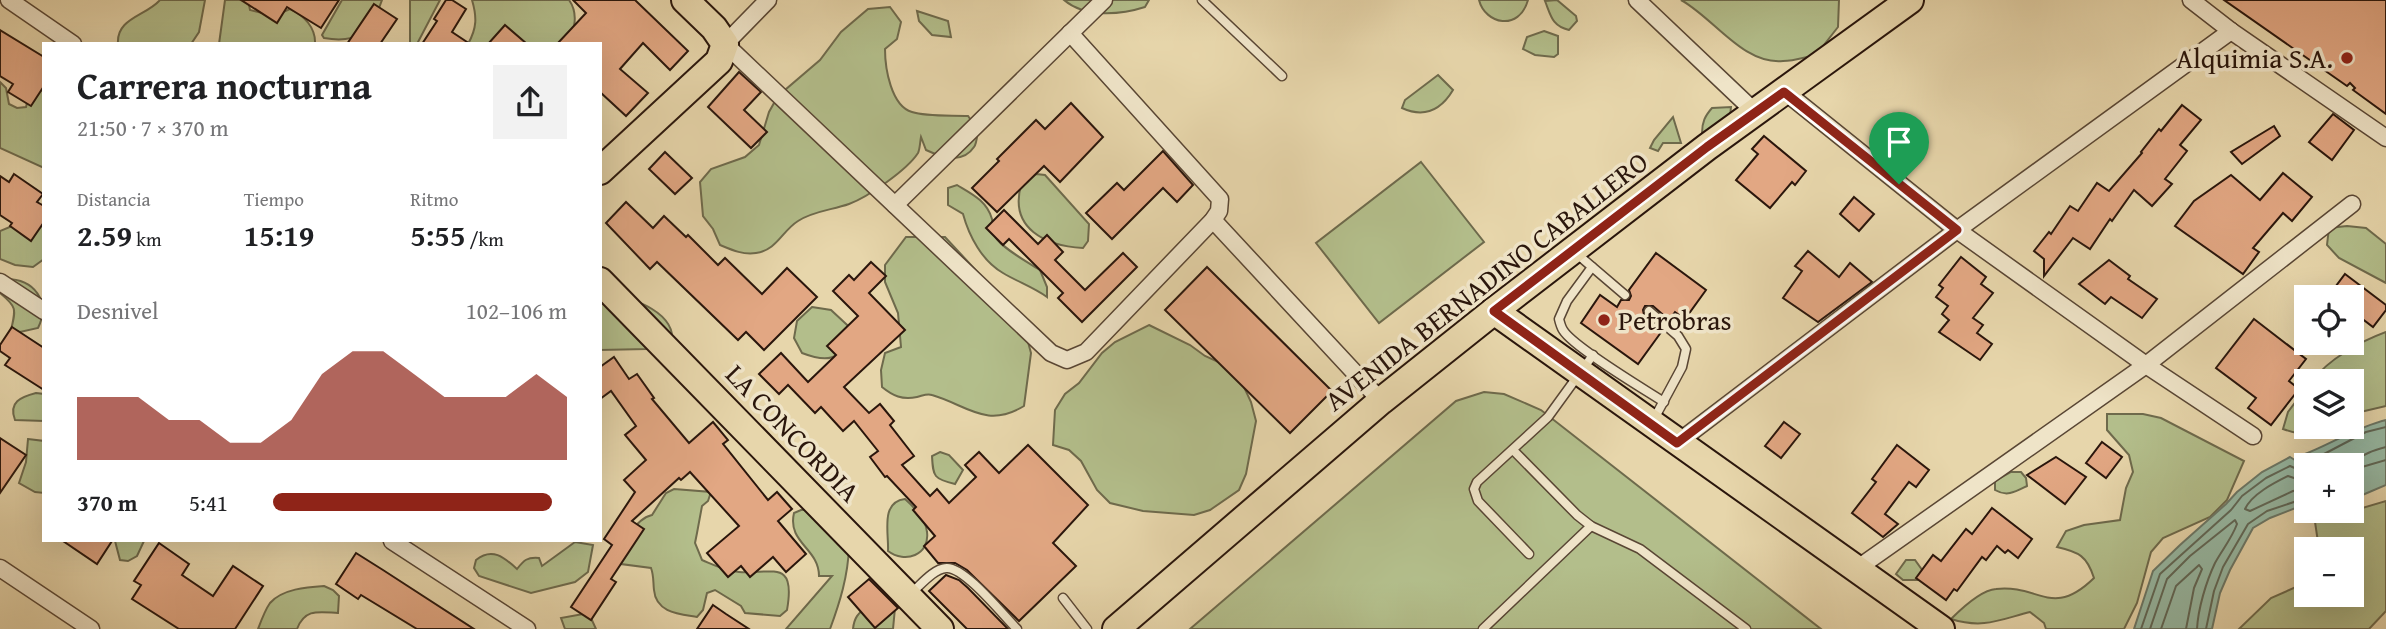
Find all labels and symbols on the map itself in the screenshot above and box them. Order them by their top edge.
place label: Alquimia S.A. [2176,37,2333,78]
marker: Alquimia S.A. [2339,50,2355,66]
pin [1869,112,1929,184]
street label: AVENIDA BERNADINO CABALLERO [1315,141,1656,420]
place label: Petrobras [1618,299,1732,340]
marker: Petrobras [1596,312,1612,328]
street label: LA CONCORDIA [717,354,870,511]

